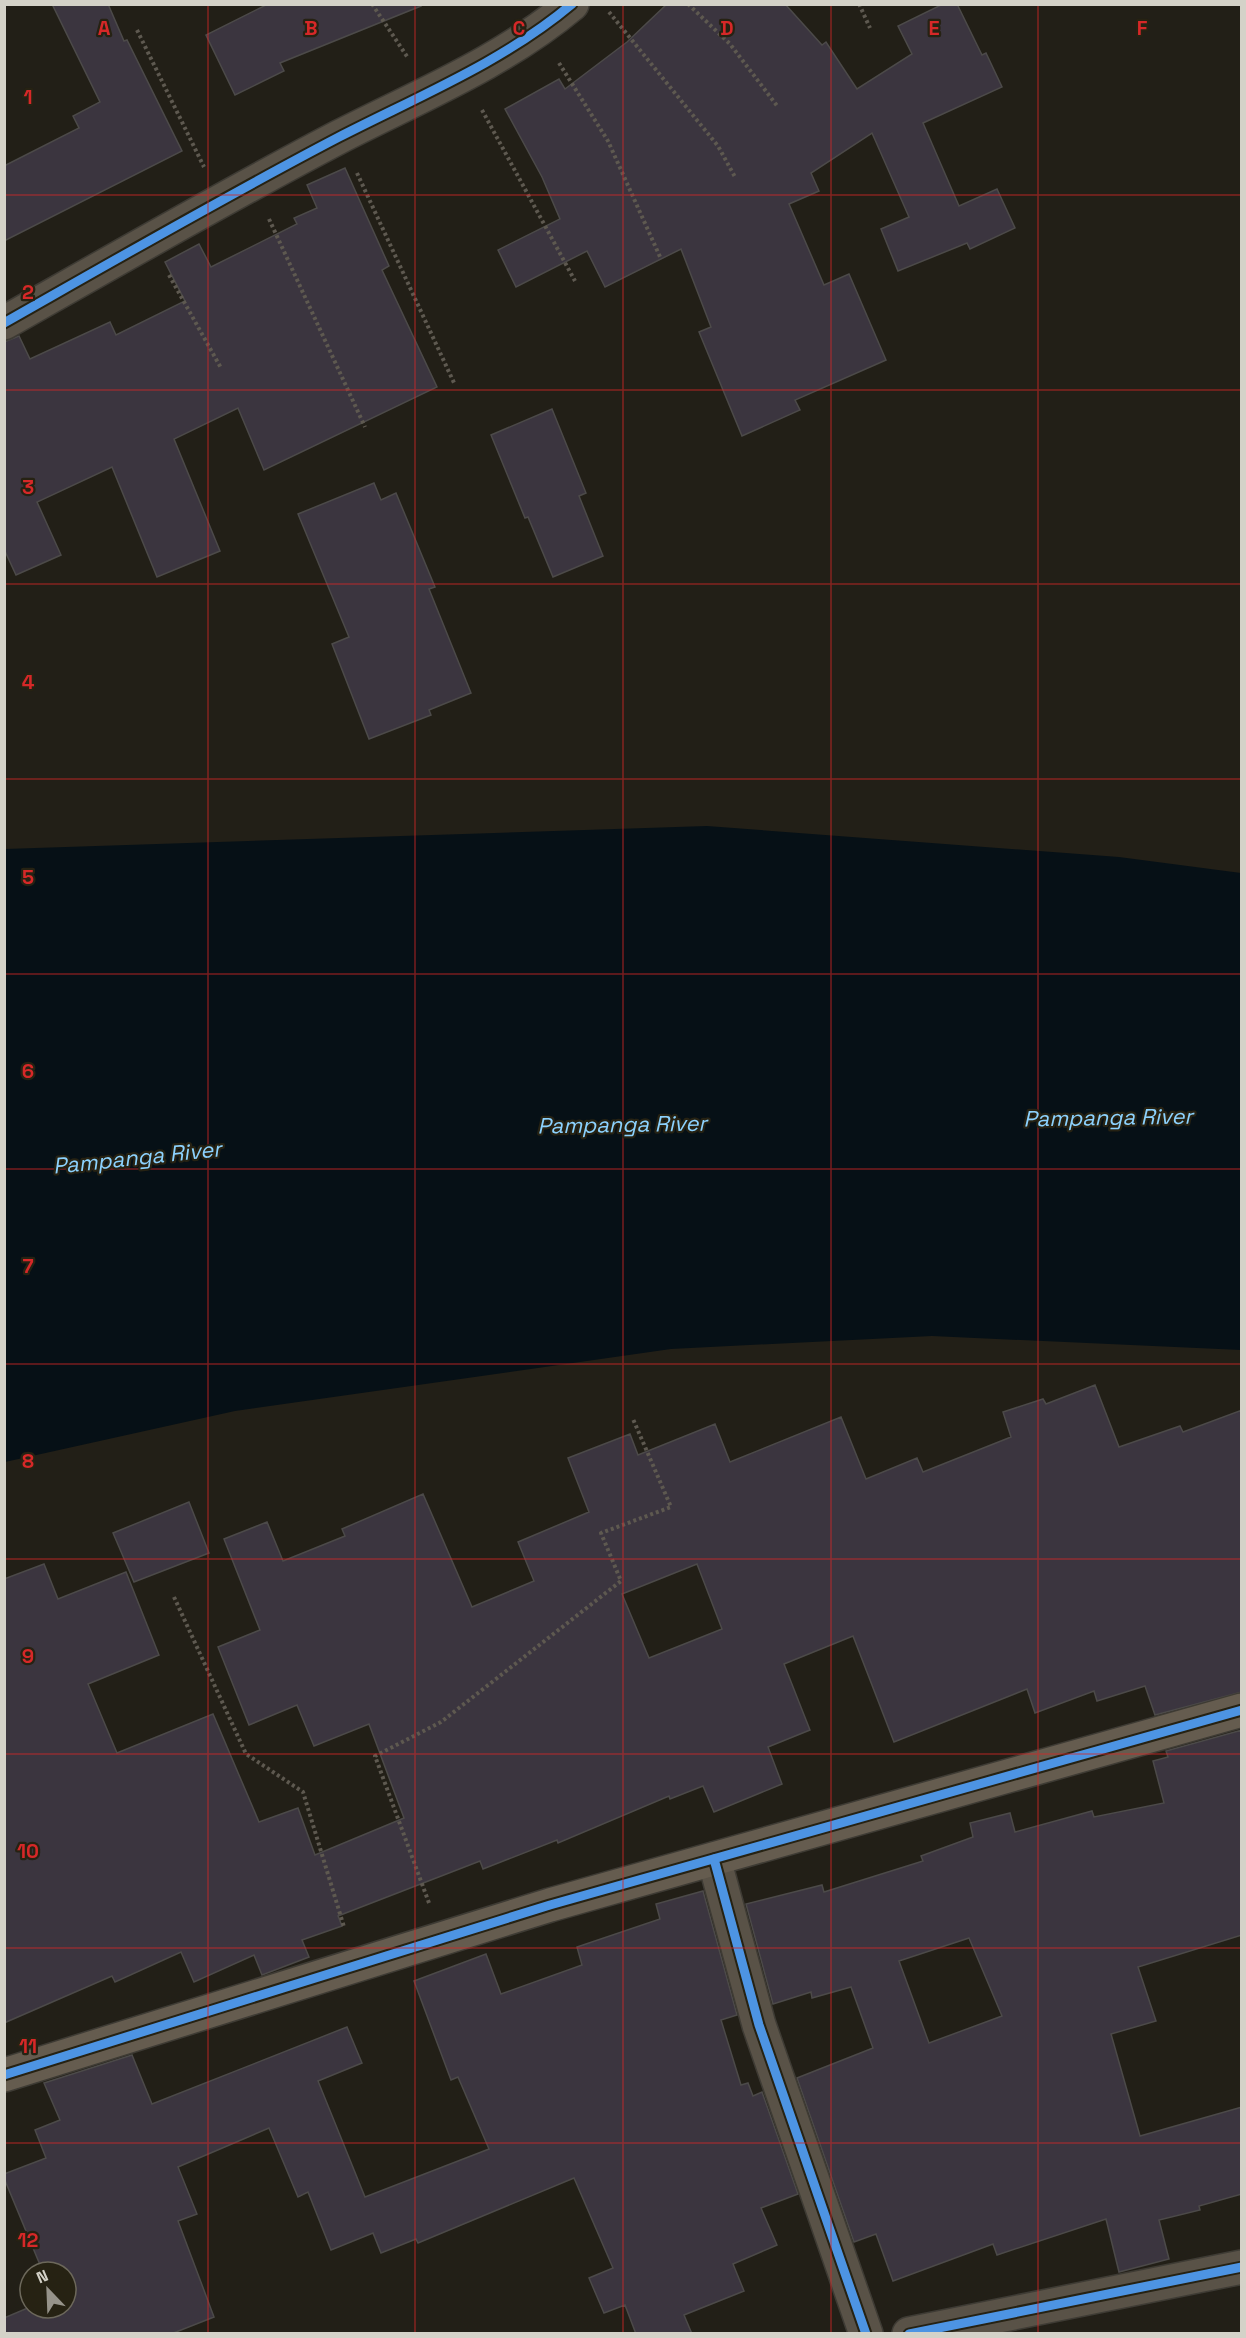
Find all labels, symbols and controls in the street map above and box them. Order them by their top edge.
text: A [98,15,111,41]
text: B [304,15,318,41]
text: C [513,15,526,41]
text: D [720,15,734,41]
text: E [928,15,940,41]
text: F [1137,15,1148,41]
text: 1 [23,84,33,110]
text: 2 [22,279,34,305]
text: 3 [22,474,34,500]
text: 4 [22,669,35,695]
text: 5 [22,864,34,890]
text: 6 [22,1058,34,1084]
water label: Pampanga River [1023,1101,1196,1132]
water label: Pampanga River [537,1108,710,1139]
water label: Pampanga River [51,1134,225,1180]
text: 7 [22,1253,34,1279]
text: 8 [22,1448,34,1474]
text: 9 [22,1643,34,1669]
text: 10 [17,1838,39,1864]
text: 11 [19,2033,37,2059]
text: 12 [18,2227,39,2253]
north arrow [18,2260,78,2320]
text: N [33,2265,51,2288]

